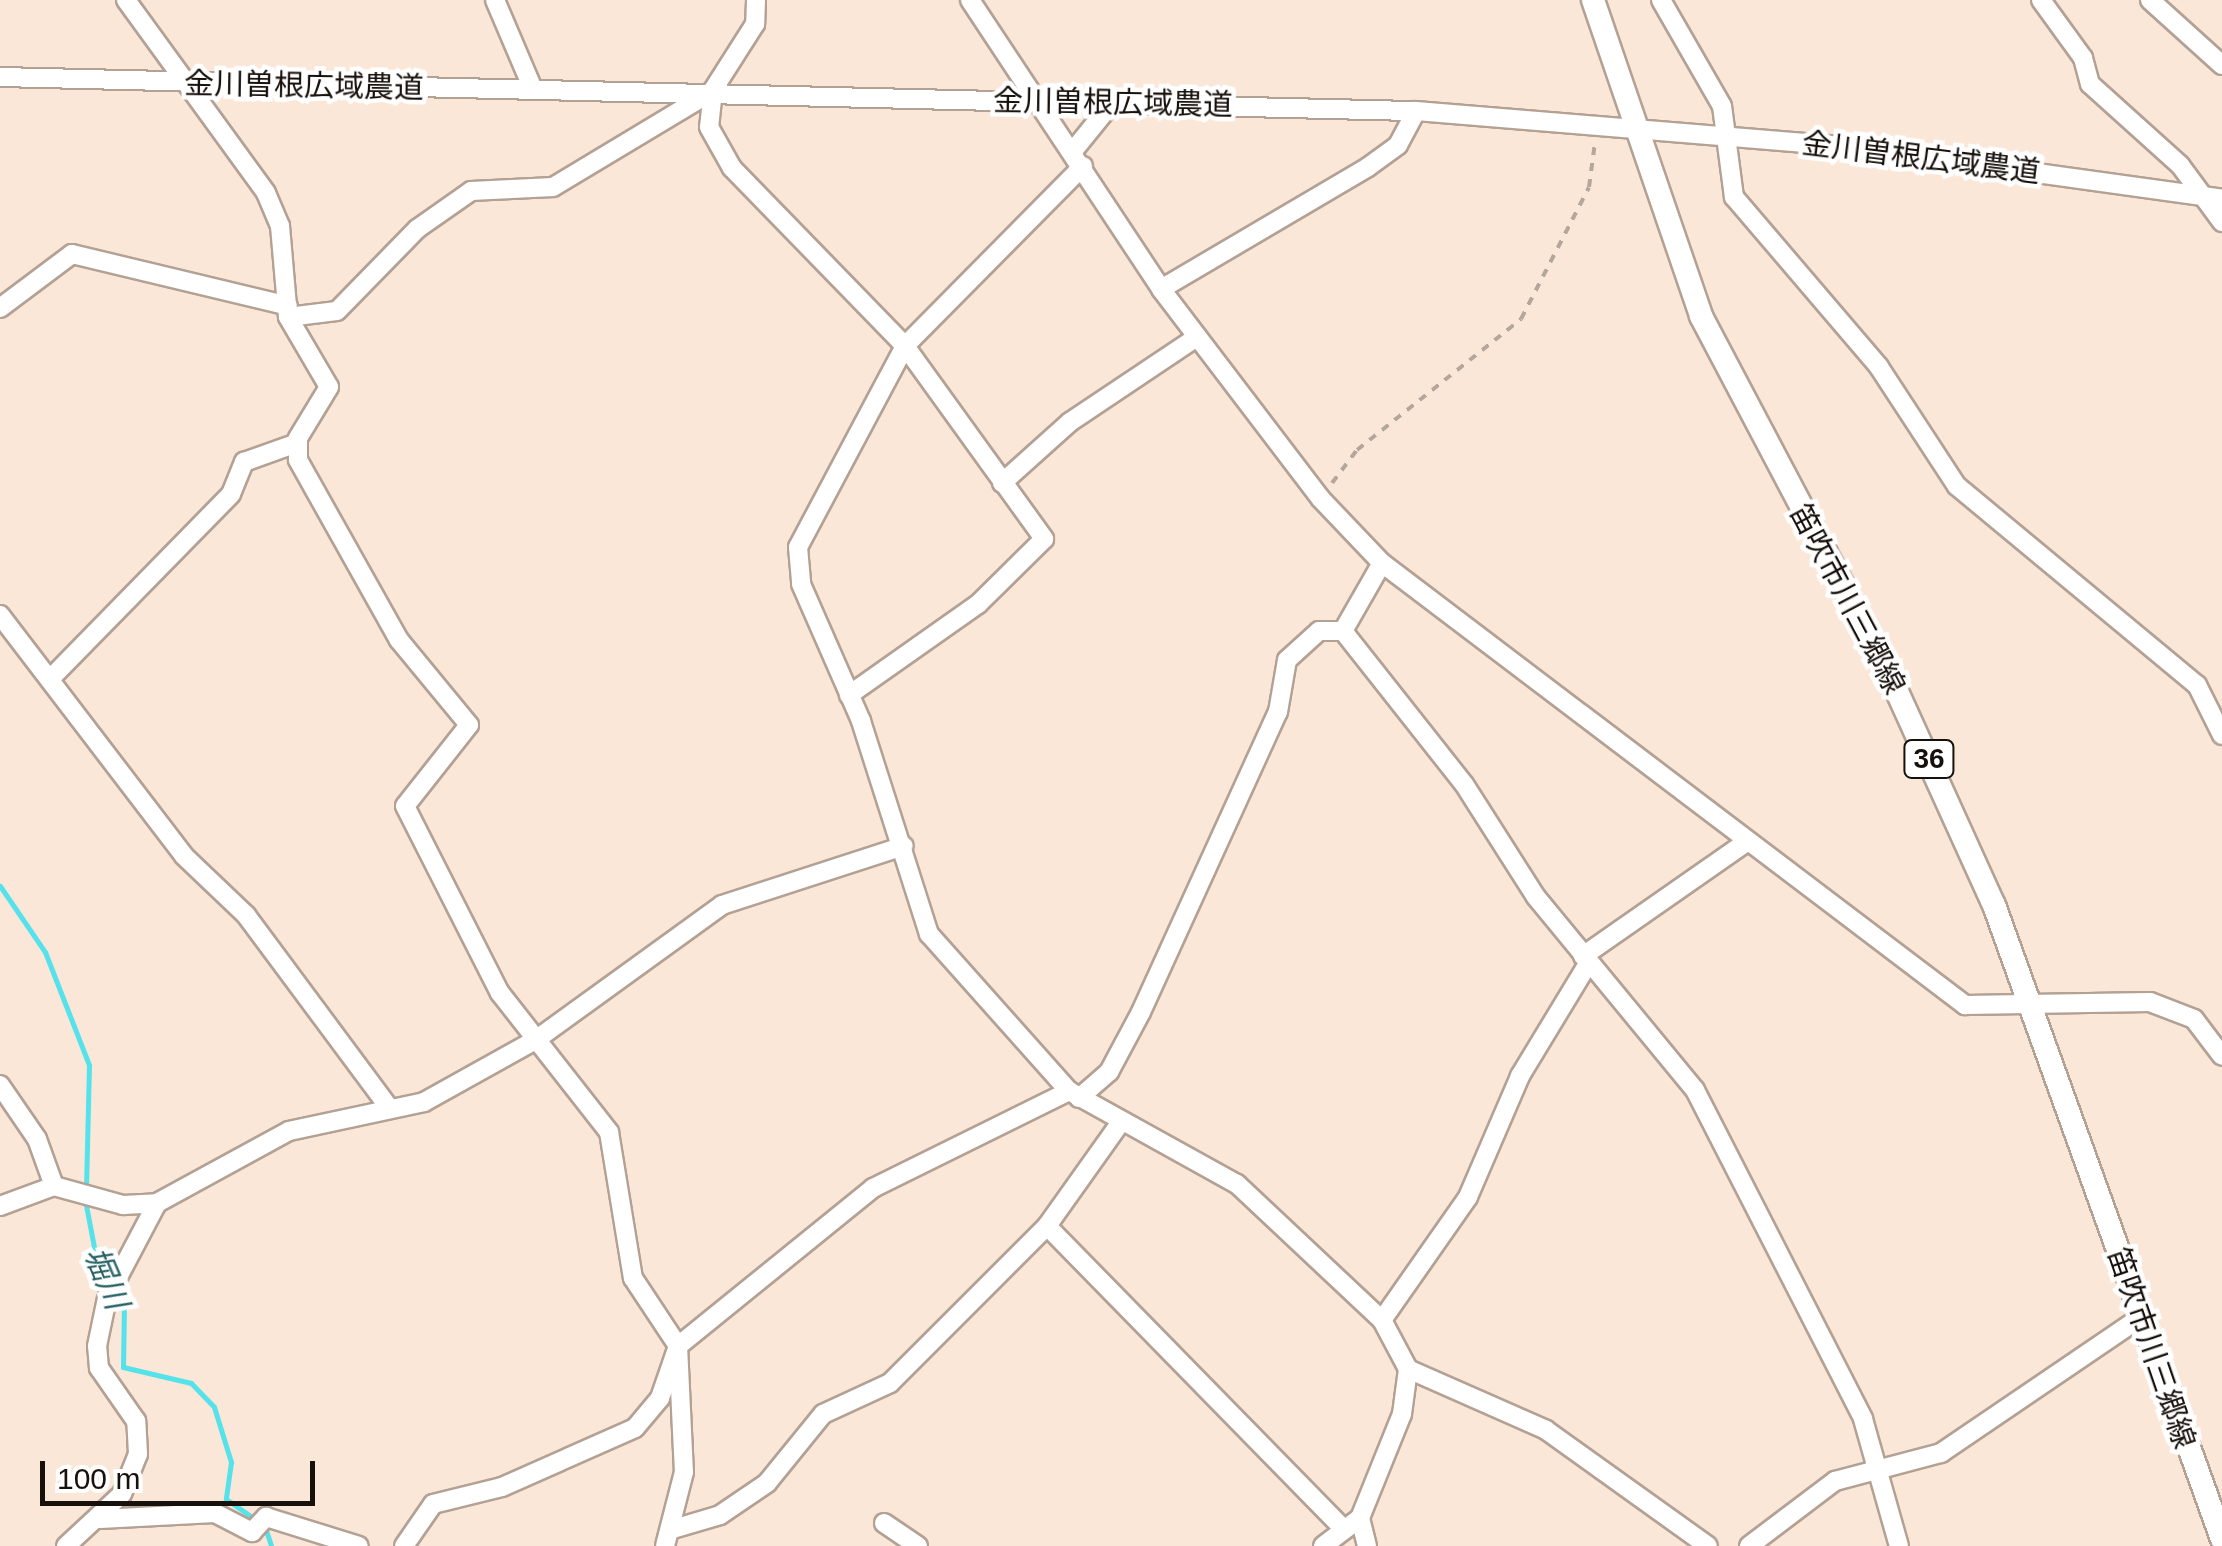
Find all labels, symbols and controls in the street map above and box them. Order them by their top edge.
street label: 金川曽根広域農道 [184,66,424,106]
street label: 金川曽根広域農道 [993,83,1233,123]
street label: 金川曽根広域農道 [1800,126,2042,190]
street label: 笛吹市川三郷線 [1782,498,1912,700]
road number: 36 [1902,736,1956,782]
water label: 堀川 [76,1241,136,1315]
street label: 笛吹市川三郷線 [2100,1243,2202,1453]
scale bar [45,1441,320,1503]
text: 100 m [57,1462,140,1495]

